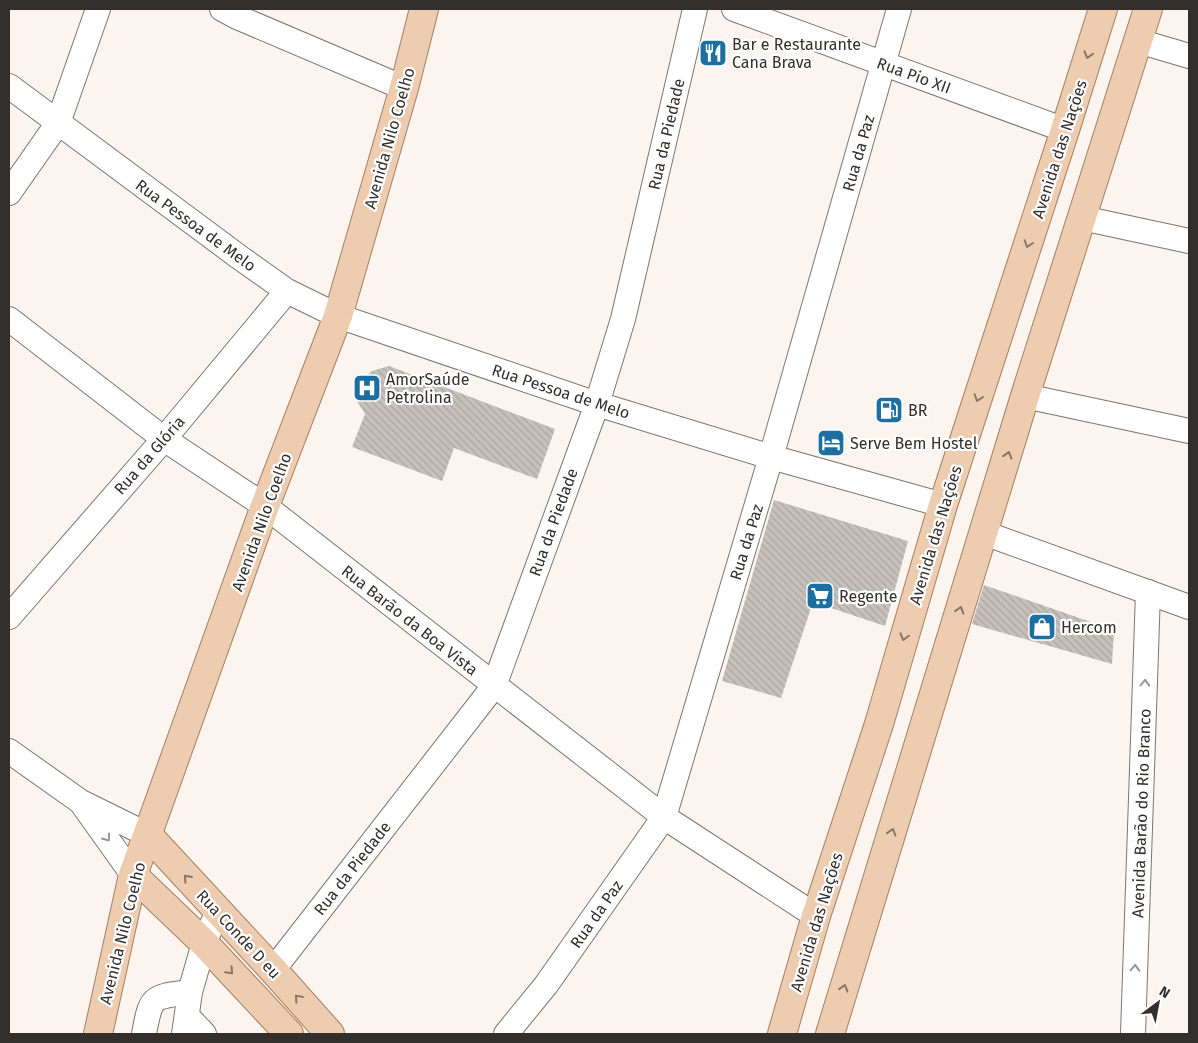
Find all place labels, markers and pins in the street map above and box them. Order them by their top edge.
place label: Bar e Restaurante Cana Brava [732,35,861,72]
restaurant icon: Bar e Restaurante Cana Brava [698,38,728,68]
place label: AmorSaúde Petrolina [386,370,469,407]
hospital icon: AmorSaúde Petrolina [352,373,382,403]
fuel station icon: BR [874,395,904,425]
place label: BR [908,401,928,420]
hotel icon: Serve Bem Hostel [816,428,846,458]
place label: Serve Bem Hostel [850,434,978,453]
supermarket icon: Regente [805,581,835,611]
place label: Regente [839,587,898,606]
shop icon: Hercom [1027,612,1057,642]
place label: Hercom [1061,618,1117,637]

